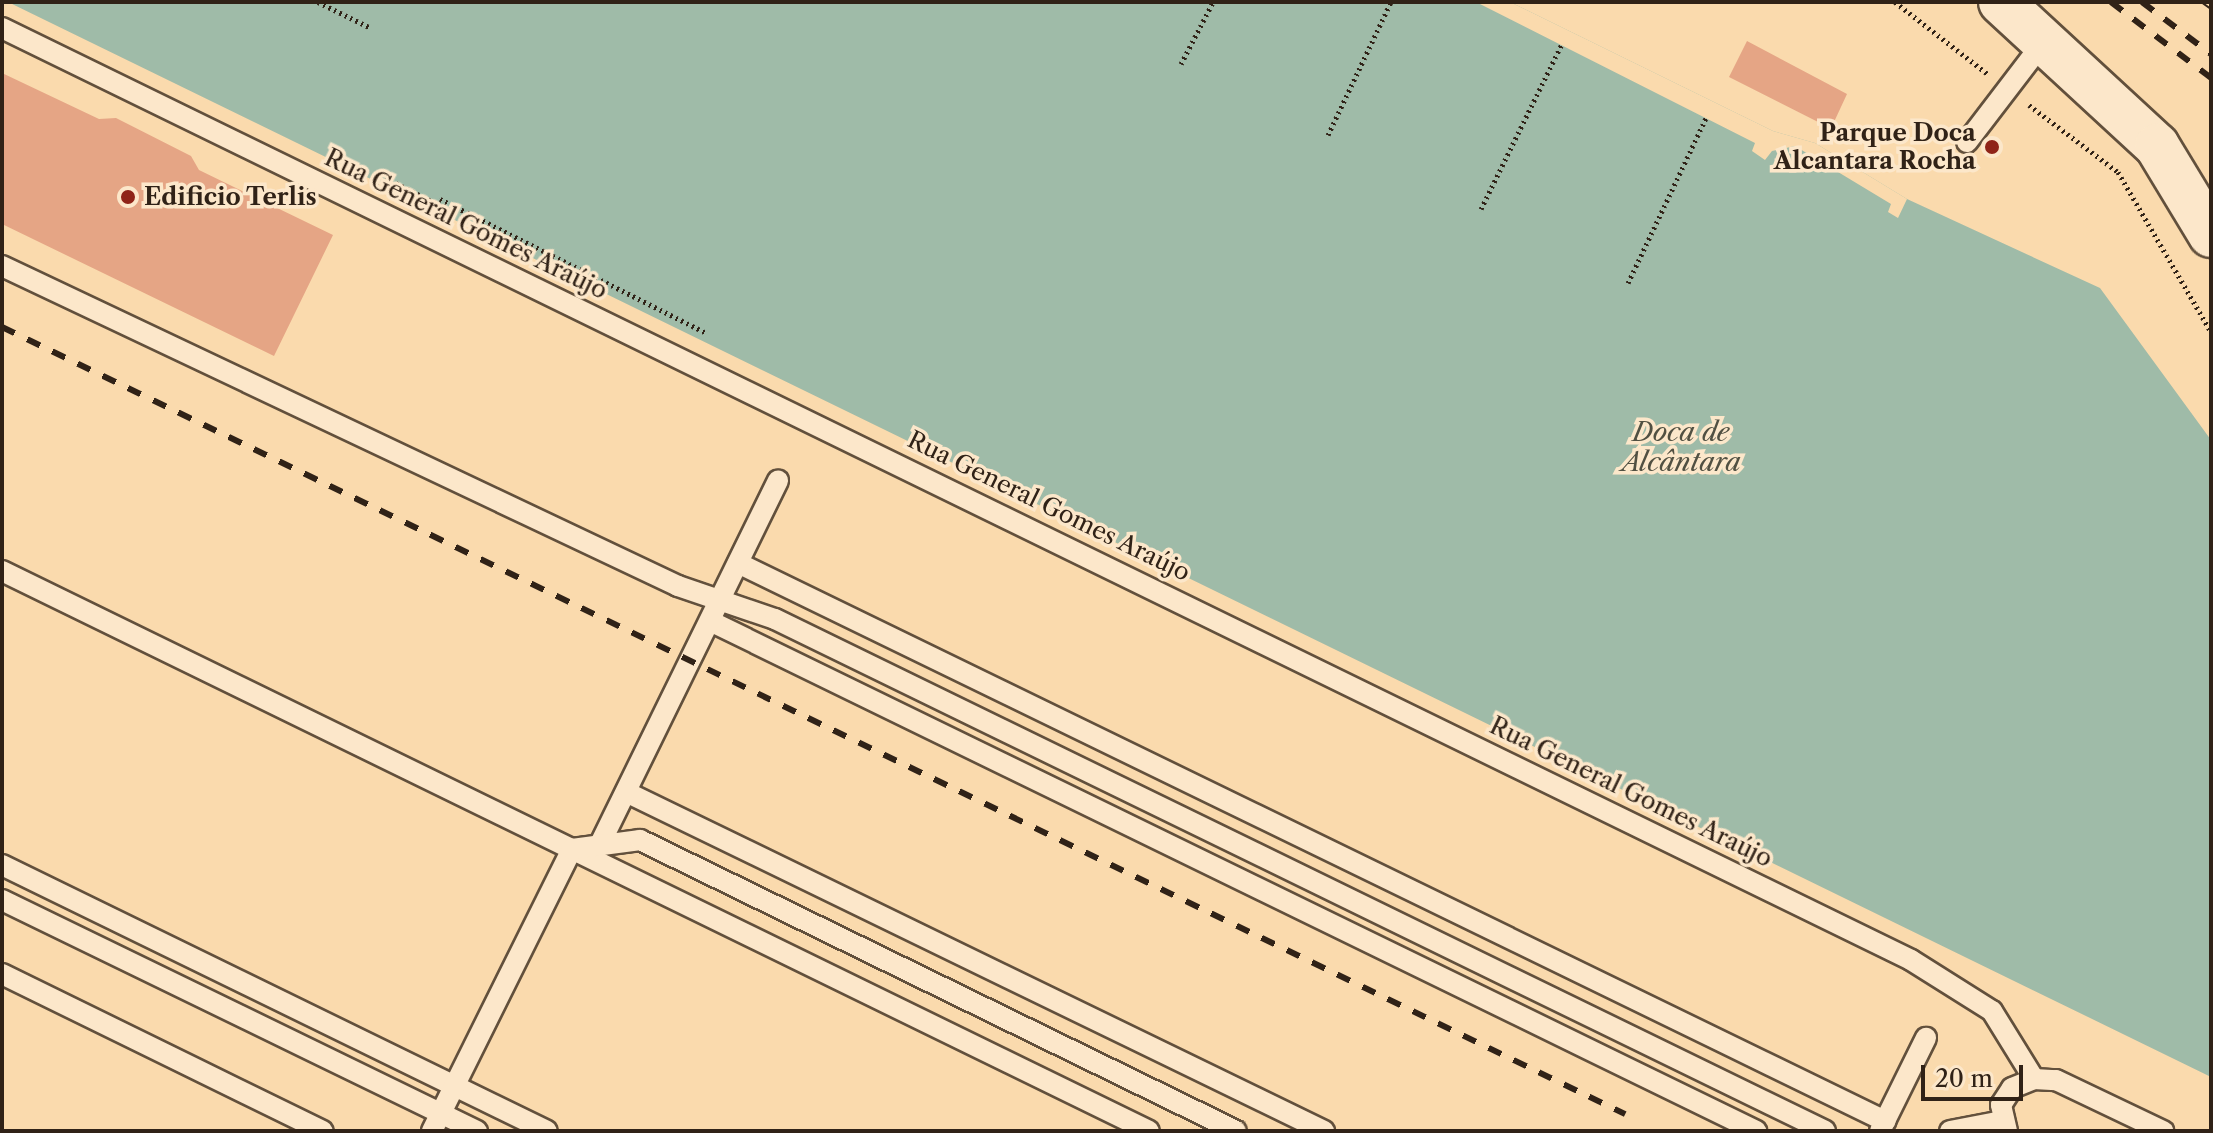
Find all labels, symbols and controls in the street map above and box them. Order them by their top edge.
place label: Parque Doca Alcantara Rocha [1773,119,1976,175]
marker: Parque Doca Alcantara Rocha [1983,138,2001,156]
street label: Rua General Gomes Araújo [320,143,612,305]
place label: Edificio Terlis [144,183,317,211]
marker: Edificio Terlis [119,188,137,206]
water label: Doca de Alcântara [1621,417,1741,478]
street label: Rua General Gomes Araújo [903,425,1195,587]
street label: Rua General Gomes Araújo [1485,711,1777,873]
scale bar [1925,1049,2027,1099]
text: 20 m [1935,1064,1993,1093]

